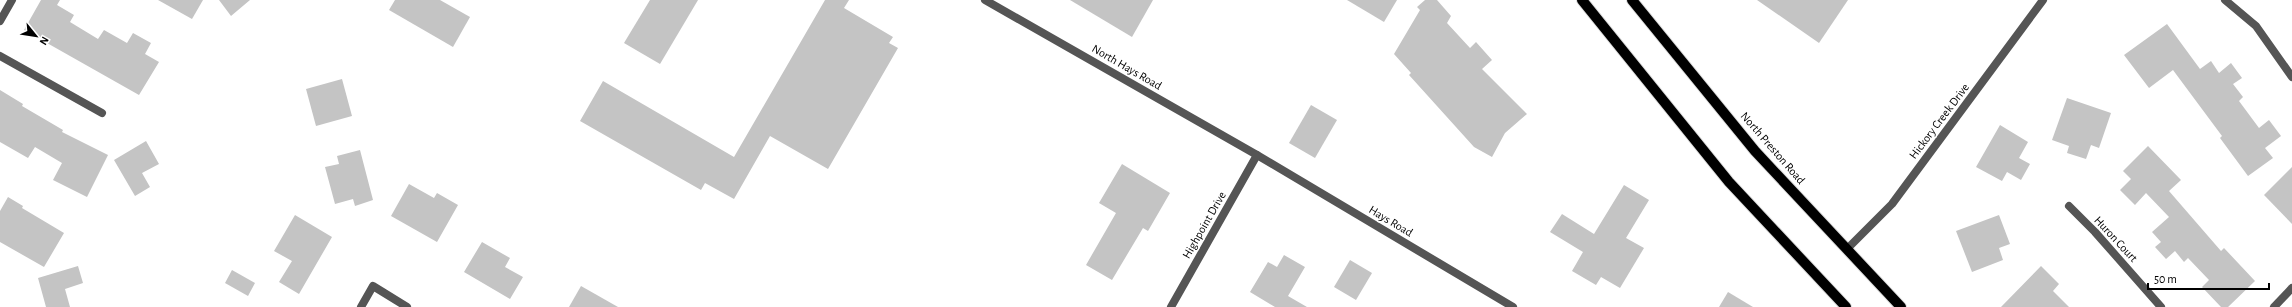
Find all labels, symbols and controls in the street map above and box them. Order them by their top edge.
north arrow [16,16,56,56]
text: N [38,35,51,47]
street label: North Hays Road [1090,42,1164,93]
street label: Hickory Creek Drive [1907,81,1972,162]
street label: North Preston Road [1739,110,1807,186]
street label: Highpoint Drive [1180,189,1228,261]
street label: Hays Road [1366,203,1415,240]
street label: Huron Court [2092,214,2140,264]
scale bar [2148,265,2269,291]
text: 50 m [2154,273,2177,285]

